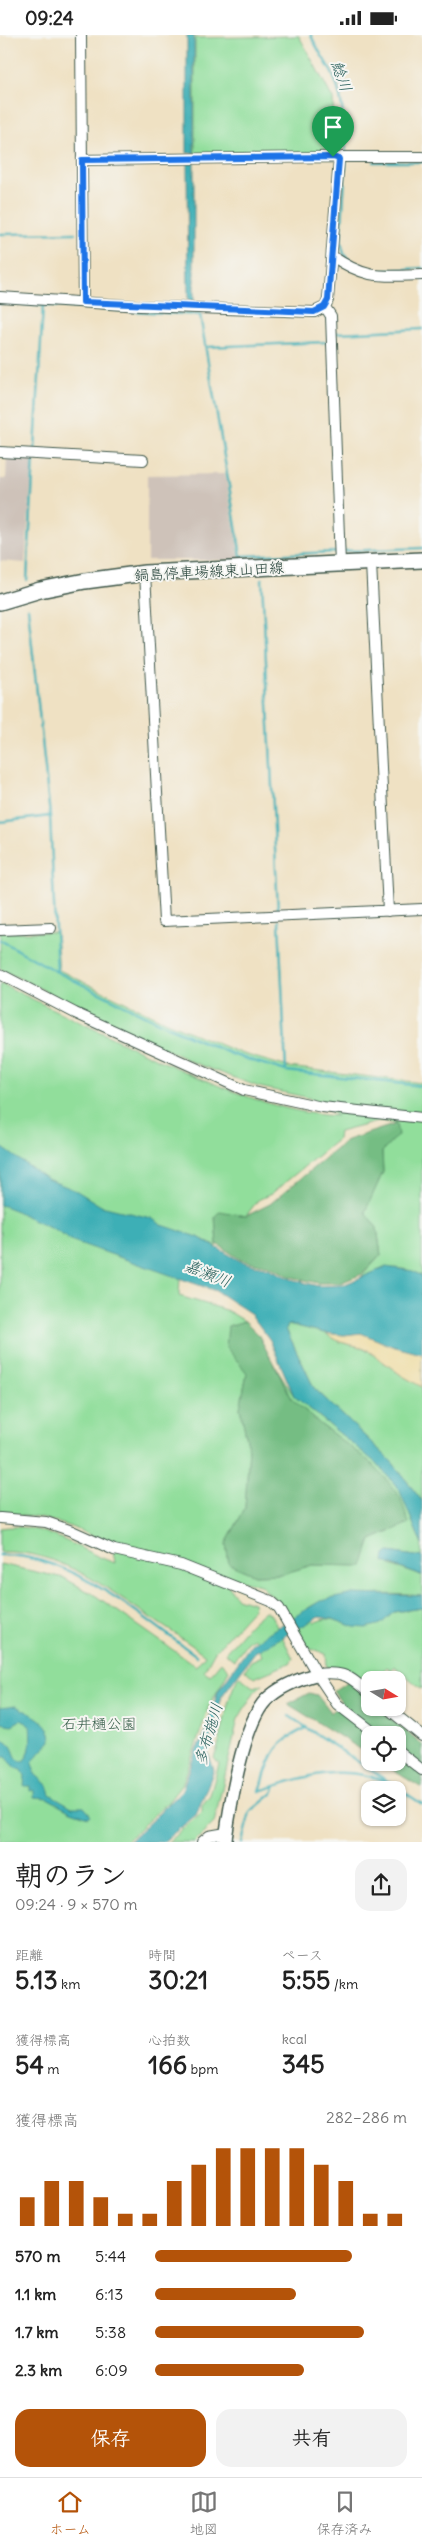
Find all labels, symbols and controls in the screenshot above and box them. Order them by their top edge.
text: 09:24 [25,6,74,30]
water label: 鯰川 [327,58,357,94]
pin [312,106,354,157]
icon: arrive [319,113,347,141]
street label: 鍋島停車場線東山田線 [134,558,284,584]
water label: 嘉瀬川 [182,1255,234,1291]
north arrow [361,1671,406,1716]
map controls [361,1671,406,1826]
water label: 多布施川 [190,1700,226,1768]
park label: 石井樋公園 [61,1714,137,1733]
button: locate [361,1726,406,1771]
button: layers [361,1781,406,1826]
text: 朝のラン [15,1857,127,1893]
button: share [355,1859,407,1911]
text: 09:24 · 9 × 570 m [15,1894,138,1914]
text: 距離 [15,1946,43,1964]
text: 時間 [148,1946,176,1964]
text: ペース [282,1946,323,1964]
text: 5.13 [15,1964,58,1996]
text: 30:21 [148,1964,208,1996]
text: 5:55 [282,1964,330,1996]
text: km [58,1975,80,1993]
text: /km [330,1975,358,1993]
text: kcal [282,2030,307,2048]
text: 獲得標高 [15,2031,71,2049]
text: 心拍数 [148,2031,190,2049]
text: 345 [282,2048,325,2080]
text: 54 [15,2049,44,2081]
text: 166 [148,2049,187,2081]
text: m [44,2060,59,2078]
text: bpm [187,2060,218,2078]
text: 282–286 m [326,2107,407,2127]
text: 獲得標高 [15,2110,79,2130]
text: 570 m [15,2246,60,2266]
text: 5:44 [95,2246,126,2266]
text: 1.1 km [15,2284,56,2304]
text: 6:13 [95,2284,123,2304]
text: 1.7 km [15,2322,59,2342]
text: 5:38 [95,2322,126,2342]
text: 2.3 km [15,2360,62,2380]
text: 6:09 [95,2360,128,2380]
button: 保存 [15,2409,206,2467]
button: 共有 [216,2409,407,2467]
tab: ホーム [49,2488,91,2538]
tab: 地図 [190,2488,218,2538]
tab: 保存済み [317,2488,373,2538]

